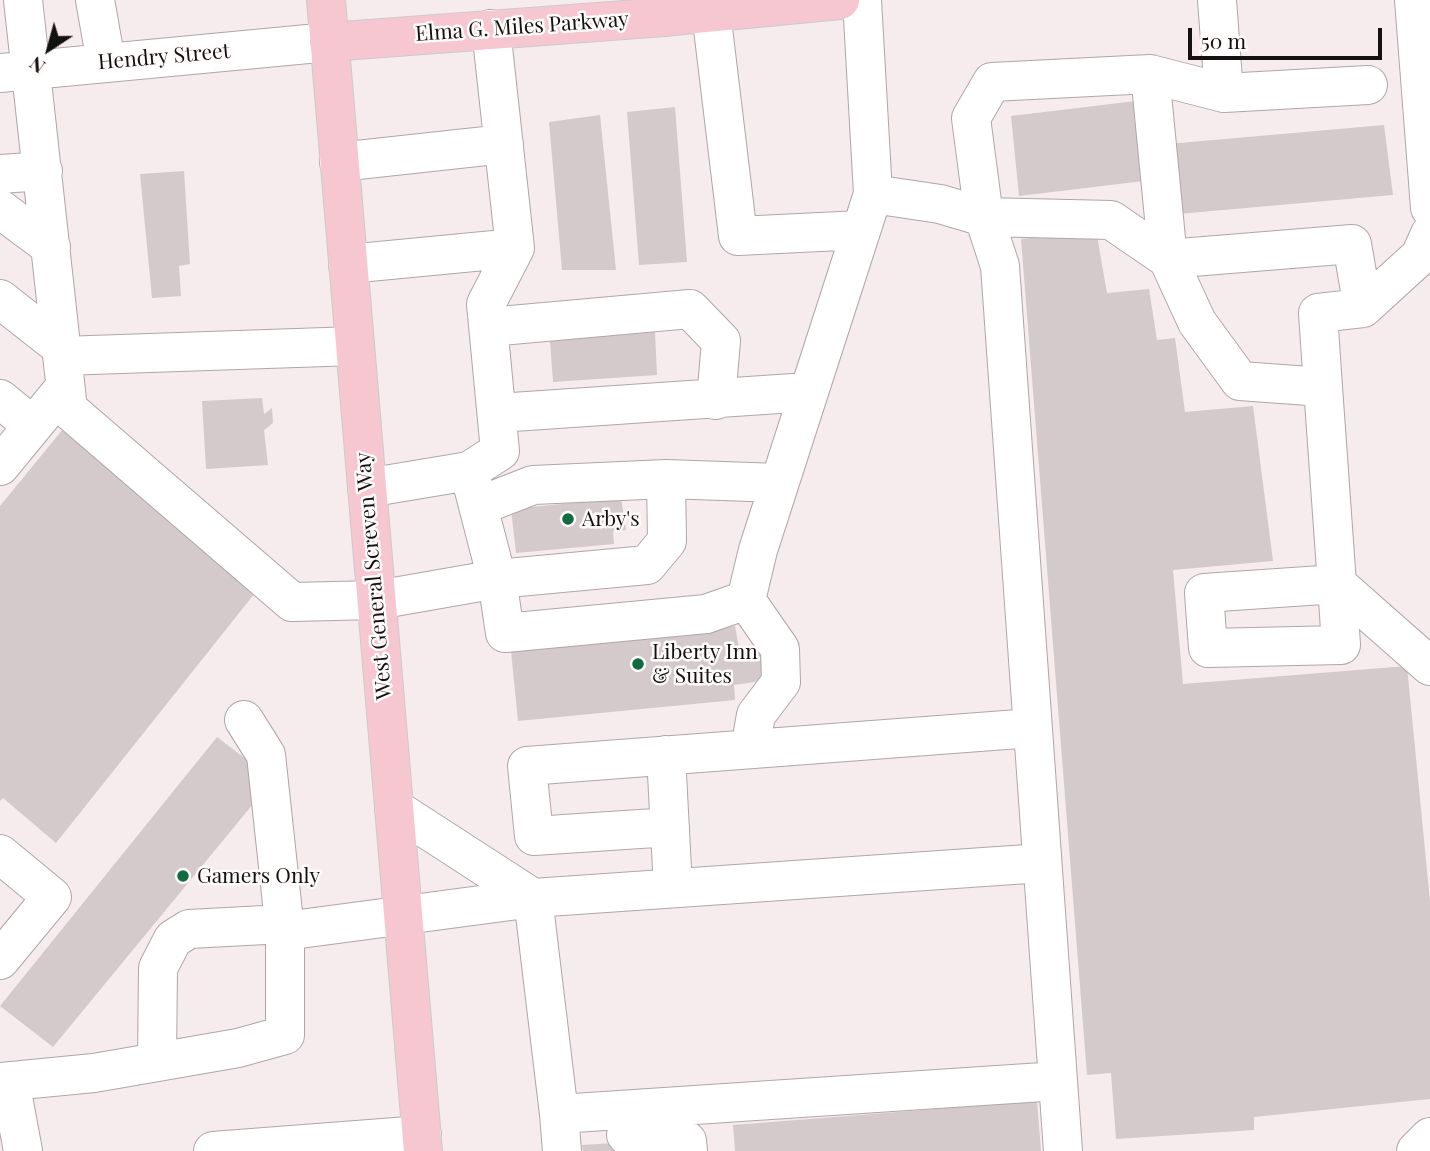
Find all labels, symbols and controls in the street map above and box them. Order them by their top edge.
street label: Elma G. Miles Parkway [414,7,630,47]
north arrow [14,14,84,84]
scale bar [1192,14,1386,58]
text: 50 m [1201,26,1246,54]
street label: Hendry Street [97,39,231,75]
text: N [23,51,50,81]
street label: West General Screven Way [351,451,397,701]
place label: Arby's [582,506,640,532]
marker: Arby's [560,511,576,527]
place label: Liberty Inn & Suites [652,639,758,689]
marker: Liberty Inn & Suites [630,656,646,672]
place label: Gamers Only [197,863,320,889]
marker: Gamers Only [175,868,191,884]

